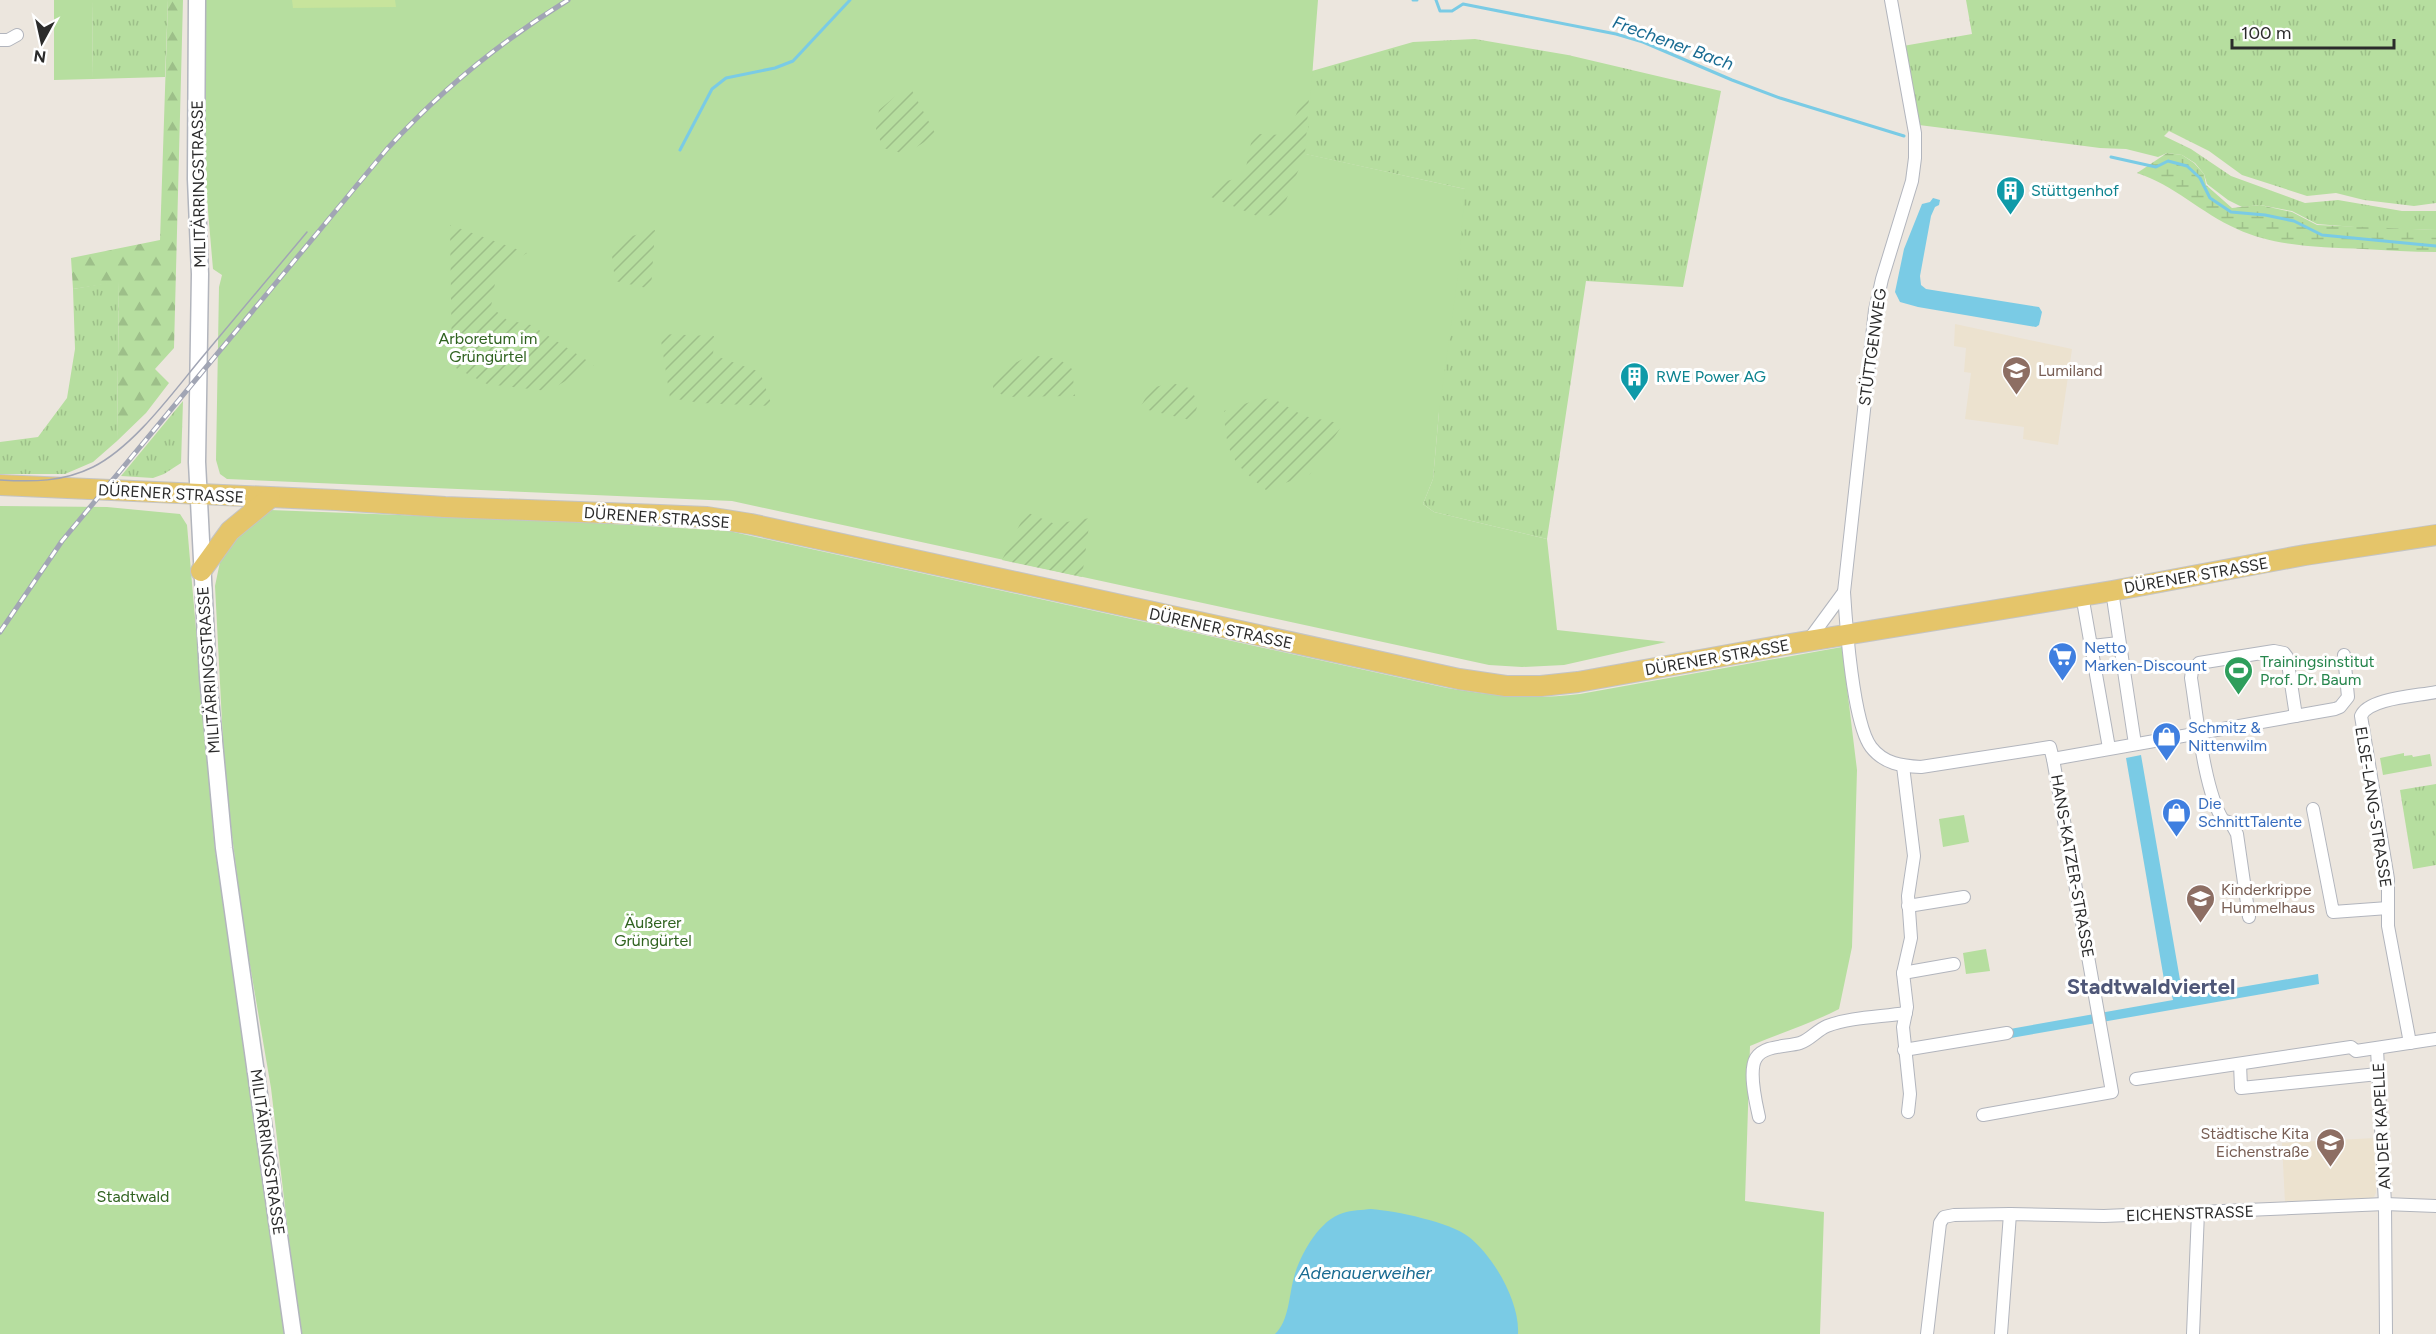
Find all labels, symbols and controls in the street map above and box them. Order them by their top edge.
water label: Frechener Bach [1610,11,1736,75]
north arrow [12,12,72,72]
scale bar [2232,12,2394,50]
text: 100 m [2241,22,2291,44]
text: N [33,46,47,67]
street label: MILITÄRRINGSTRASSE [188,100,209,268]
building icon: Stüttgenhof [1994,174,2026,216]
place label: Stüttgenhof [2031,181,2119,200]
street label: STÜTTGENWEG [1855,287,1890,407]
park label: Arboretum im Grüngürtel [439,329,537,366]
school or university icon: Lumiland [2001,354,2033,396]
building icon: RWE Power AG [1619,360,1651,402]
place label: Lumiland [2038,361,2103,380]
place label: RWE Power AG [1656,367,1766,386]
street label: DÜRENER STRASSE [97,480,245,507]
street label: DÜRENER STRASSE [583,503,731,532]
street label: DÜRENER STRASSE [2122,553,2270,598]
street label: MILITÄRRINGSTRASSE [193,586,224,754]
street label: DÜRENER STRASSE [1147,604,1294,653]
street label: DÜRENER STRASSE [1643,635,1791,680]
place label: Netto Marken-Discount [2084,638,2207,675]
supermarket icon: Netto Marken-Discount [2047,640,2079,682]
place label: Trainingsinstitut Prof. Dr. Baum [2260,652,2375,689]
sports icon: Trainingsinstitut Prof. Dr. Baum [2223,654,2255,696]
place label: Schmitz & Nittenwilm [2188,718,2267,755]
shop icon: Schmitz & Nittenwilm [2151,720,2183,762]
street label: ELSE-LANG-STRASSE [2351,725,2396,889]
street label: HANS-KATZER-STRASSE [2047,773,2098,959]
place label: Die SchnittTalente [2198,794,2302,831]
shop icon: Die SchnittTalente [2161,796,2193,838]
place label: Kinderkrippe Hummelhaus [2221,880,2315,917]
school or university icon: Kinderkrippe Hummelhaus [2184,882,2216,924]
park label: Äußerer Grüngürtel [614,913,692,950]
district label: Stadtwaldviertel [2067,973,2235,1000]
street label: AN DER KAPELLE [2369,1062,2394,1190]
street label: MILITÄRRINGSTRASSE [246,1068,289,1236]
place label: Städtische Kita Eichenstraße [2200,1124,2309,1161]
school or university icon: Städtische Kita Eichenstraße [2314,1126,2346,1168]
park label: Stadtwald [97,1187,169,1206]
street label: EICHENSTRASSE [2126,1202,2254,1225]
water label: Adenauerweiher [1297,1262,1432,1284]

